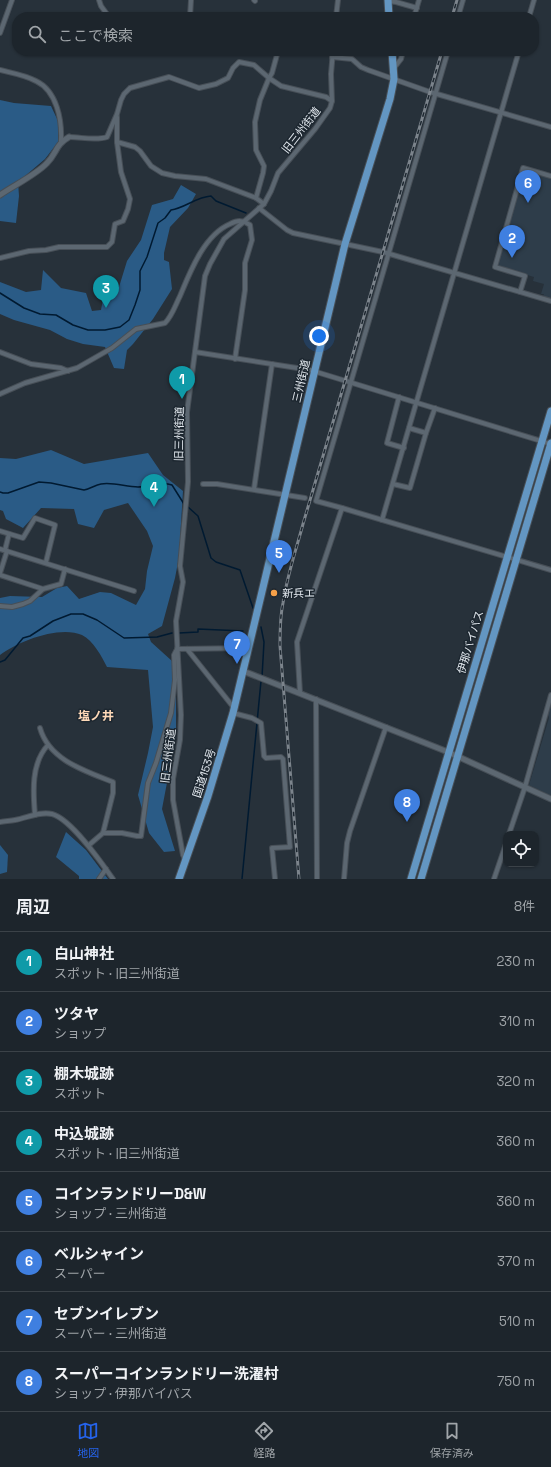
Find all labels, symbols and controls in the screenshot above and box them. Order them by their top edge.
search box [12,12,539,56]
icon: search [26,23,48,45]
text: ここで検索 [58,26,133,45]
street label: 旧三州街道 [279,104,323,156]
pin: 6 [515,170,541,203]
pin: 2 [499,225,525,258]
pin: 3 [93,275,119,308]
your location [309,326,329,346]
street label: 三州街道 [289,358,313,404]
pin: 1 [169,366,195,399]
street label: 旧三州街道 [172,406,186,462]
pin: 4 [141,474,167,507]
pin: 5 [266,540,292,573]
place label: 新兵エ [282,586,315,600]
marker: 新兵エ [269,588,279,598]
street label: 伊那バイパス [454,608,486,676]
pin: 7 [224,631,250,664]
district label: 塩ノ井 [78,708,114,724]
street label: 旧三州街道 [158,728,178,784]
street label: 国道153号 [189,747,219,799]
pin: 8 [394,789,420,822]
map controls [503,831,539,867]
button: locate [503,831,539,867]
text: 周辺 [16,896,50,918]
text: 8件 [514,898,535,915]
text: 白山神社 [54,944,114,963]
text: 1 [26,953,32,970]
text: 230 m [497,953,535,970]
text: スポット · 旧三州街道 [54,965,180,982]
text: ツタヤ [54,1004,99,1023]
text: 2 [25,1013,33,1030]
text: 310 m [499,1013,535,1030]
text: ショップ [54,1025,106,1042]
text: 棚木城跡 [54,1064,114,1083]
text: 3 [25,1073,33,1090]
text: 320 m [496,1073,535,1090]
text: スポット [54,1085,106,1102]
text: 中込城跡 [54,1124,114,1143]
text: 4 [25,1133,33,1150]
text: 360 m [496,1133,535,1150]
text: スポット · 旧三州街道 [54,1145,180,1162]
text: コインランドリーD&W [54,1184,206,1203]
text: 5 [25,1193,33,1210]
text: 360 m [496,1193,535,1210]
text: ショップ · 三州街道 [54,1205,167,1222]
text: ベルシャイン [54,1244,144,1263]
text: 6 [25,1253,33,1270]
text: 370 m [497,1253,535,1270]
text: スーパー [54,1265,106,1282]
text: セブンイレブン [54,1304,159,1323]
text: 7 [25,1313,33,1330]
text: 510 m [499,1313,535,1330]
text: スーパー · 三州街道 [54,1325,167,1342]
text: スーパーコインランドリー洗濯村 [54,1364,279,1383]
text: 8 [25,1373,33,1390]
text: 750 m [497,1373,535,1390]
text: ショップ · 伊那バイパス [54,1385,193,1402]
tab: 地図 [77,1420,99,1460]
tab: 経路 [253,1420,275,1460]
tab: 保存済み [430,1420,474,1460]

